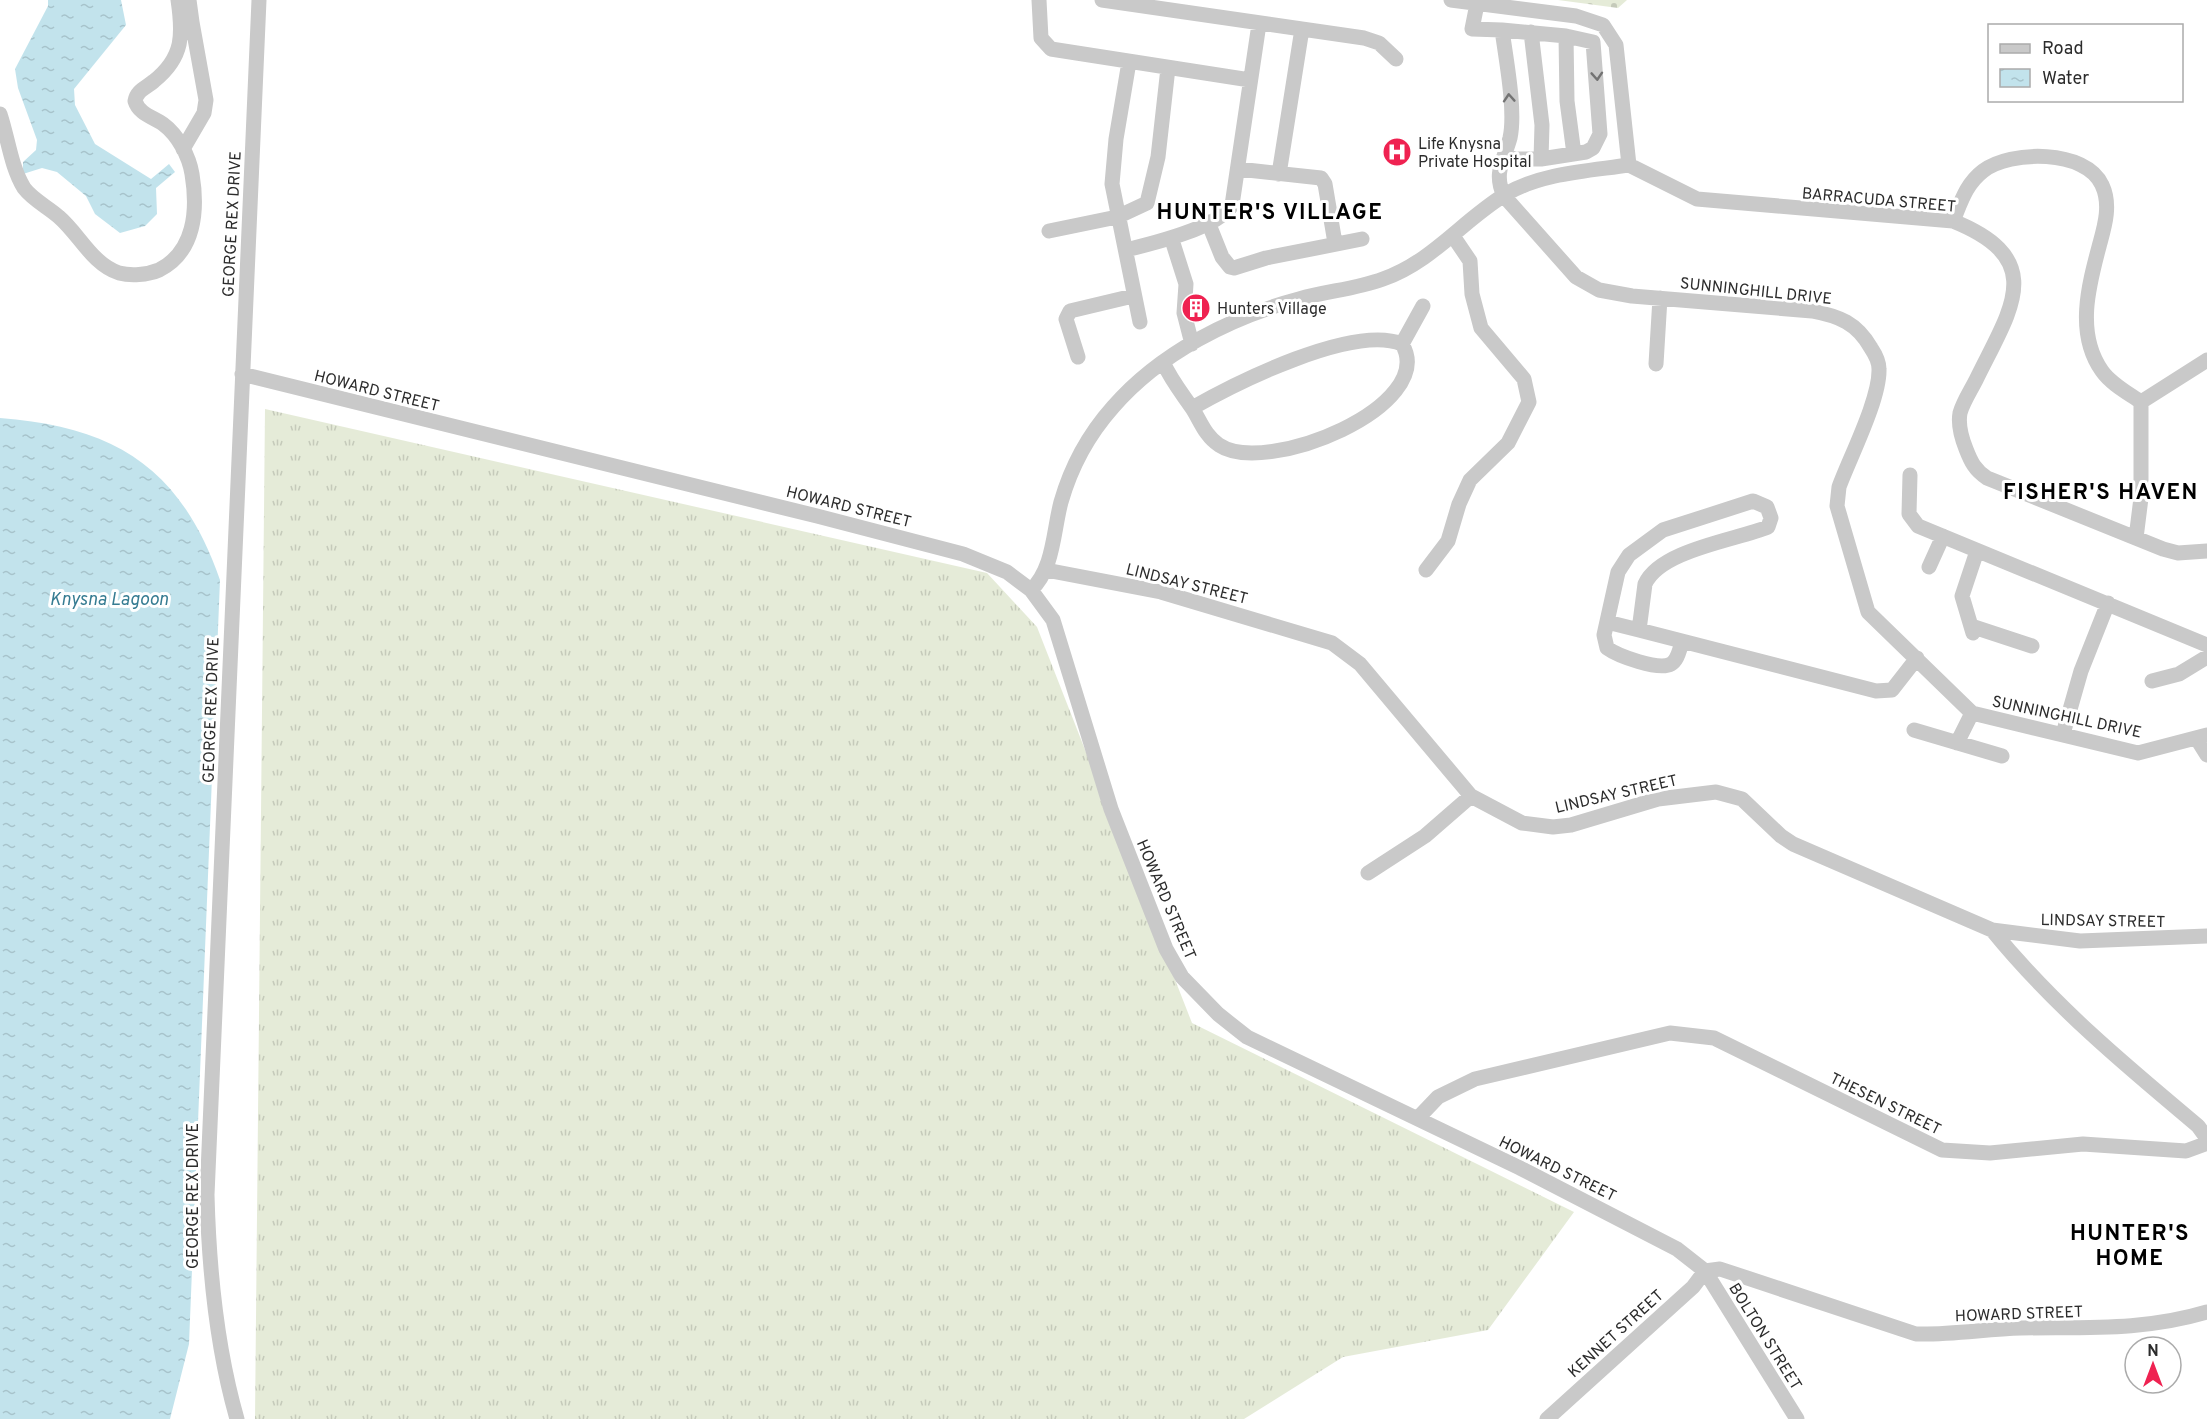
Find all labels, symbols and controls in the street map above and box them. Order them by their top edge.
legend [1988,24,2183,102]
text: Road [2042,38,2084,61]
text: Water [2042,68,2089,91]
one-way arrow [1590,71,1603,80]
one-way arrow [1503,94,1516,103]
place label: Life Knysna Private Hospital [1418,135,1532,173]
hospital icon: Life Knysna Private Hospital [1381,136,1413,168]
street label: GEORGE REX DRIVE [219,151,247,298]
street label: BARRACUDA STREET [1801,184,1957,218]
district label: HUNTER'S VILLAGE [1157,200,1383,227]
street label: SUNNINGHILL DRIVE [1679,274,1833,310]
building icon: Hunters Village [1180,292,1212,324]
place label: Hunters Village [1217,300,1327,320]
street label: HOWARD STREET [312,367,441,417]
district label: FISHER'S HAVEN [2003,480,2199,507]
street label: HOWARD STREET [784,483,913,533]
street label: LINDSAY STREET [1123,560,1250,610]
water label: Knysna Lagoon [50,589,169,612]
street label: GEORGE REX DRIVE [199,637,225,783]
street label: SUNNINGHILL DRIVE [1990,692,2143,744]
street label: LINDSAY STREET [1553,771,1680,819]
street label: HOWARD STREET [1131,837,1199,963]
street label: LINDSAY STREET [2040,911,2166,933]
street label: THESEN STREET [1826,1069,1944,1140]
street label: GEORGE REX DRIVE [184,1123,204,1269]
street label: HOWARD STREET [1495,1133,1619,1207]
district label: HUNTER'S HOME [2070,1221,2190,1273]
street label: BOLTON STREET [1723,1280,1805,1394]
street label: KENNET STREET [1564,1286,1668,1383]
street label: HOWARD STREET [1955,1303,2084,1327]
north arrow [2123,1335,2183,1395]
text: N [2147,1342,2159,1362]

